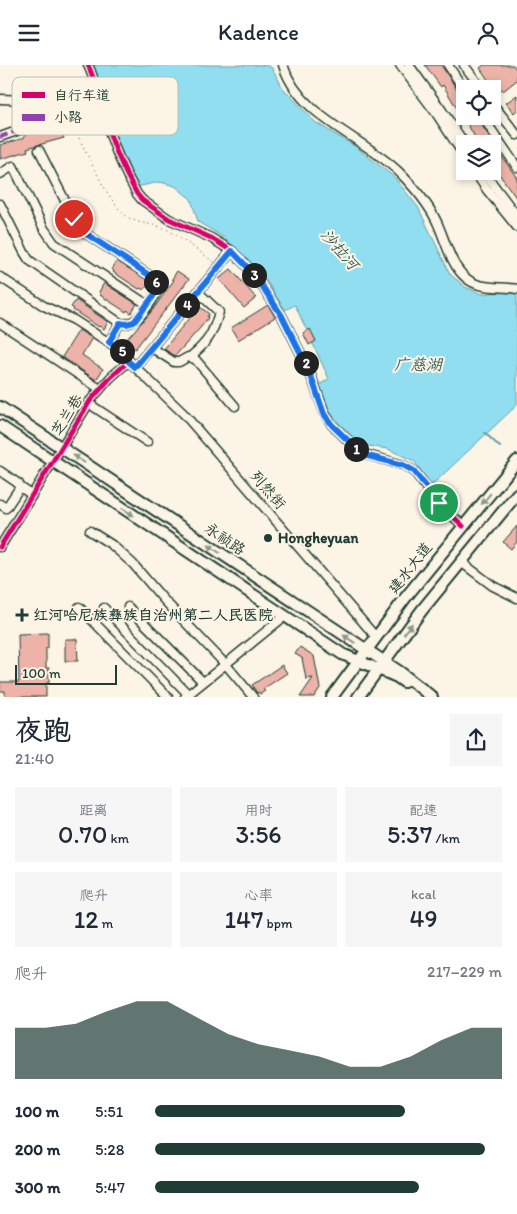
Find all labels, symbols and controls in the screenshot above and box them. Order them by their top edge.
icon: menu [15,19,43,47]
text: Kadence [218,19,299,46]
icon: person [474,19,502,47]
legend [12,77,178,135]
map controls [456,80,501,180]
button: locate [456,80,501,125]
text: 自行车道 [54,87,110,104]
text: 小路 [54,109,82,126]
button: layers [456,135,501,180]
pin [53,198,95,240]
icon: check [60,205,88,233]
water label: 沙拉河 [317,225,365,276]
pin: 3 [242,263,266,287]
text: 3 [251,267,258,284]
pin: 6 [144,269,168,295]
text: 6 [153,274,160,291]
pin: 4 [174,293,200,317]
text: 4 [183,297,192,314]
pin: 5 [110,339,134,363]
text: 5 [119,343,126,360]
pin: 2 [294,351,318,375]
text: 2 [303,355,310,372]
water label: 广慈湖 [394,355,444,374]
street label: 芝兰巷 [47,391,87,439]
pin: 1 [344,437,368,461]
text: 1 [353,441,360,458]
one-way arrow [72,454,85,464]
street label: 列然街 [246,467,290,513]
pin [418,482,460,524]
icon: arrive [425,489,453,517]
one-way arrow [480,492,491,505]
one-way arrow [121,507,135,516]
street label: 永祯路 [201,519,249,559]
place label: Hongheyuan [278,529,359,548]
marker: Hongheyuan [262,532,274,544]
street label: 建水大道 [384,539,436,597]
one-way arrow [207,544,221,554]
place label: 红河哈尼族彝族自治州第二人民医院 [33,606,273,624]
marker: 红河哈尼族彝族自治州第二人民医院 [15,608,29,622]
one-way arrow [402,623,413,636]
one-way arrow [343,634,356,644]
scale bar [15,661,118,685]
text: 100 m [22,665,61,682]
text: 夜跑 [15,713,71,747]
button: share [450,714,502,766]
text: 21:40 [15,749,54,768]
text: 距离 [80,802,108,819]
text: 用时 [245,802,273,819]
text: 配速 [410,802,438,819]
text: 0.70 [58,819,107,849]
text: 3:56 [235,819,282,849]
text: 5:37 [387,819,432,849]
text: km [107,830,129,847]
text: /km [432,830,460,847]
text: kcal [411,886,436,903]
text: 爬升 [80,887,108,904]
text: 心率 [245,887,273,904]
text: 49 [409,903,438,933]
text: 12 [74,904,98,934]
text: 147 [224,904,263,934]
text: m [98,915,113,932]
text: bpm [263,915,293,932]
text: 217–229 m [427,962,502,981]
text: 爬升 [15,964,47,983]
text: 100 m [15,1102,59,1121]
text: 5:51 [95,1102,123,1121]
text: 200 m [15,1140,60,1159]
text: 5:28 [95,1140,125,1159]
text: 300 m [15,1178,61,1197]
text: 5:47 [95,1178,125,1197]

